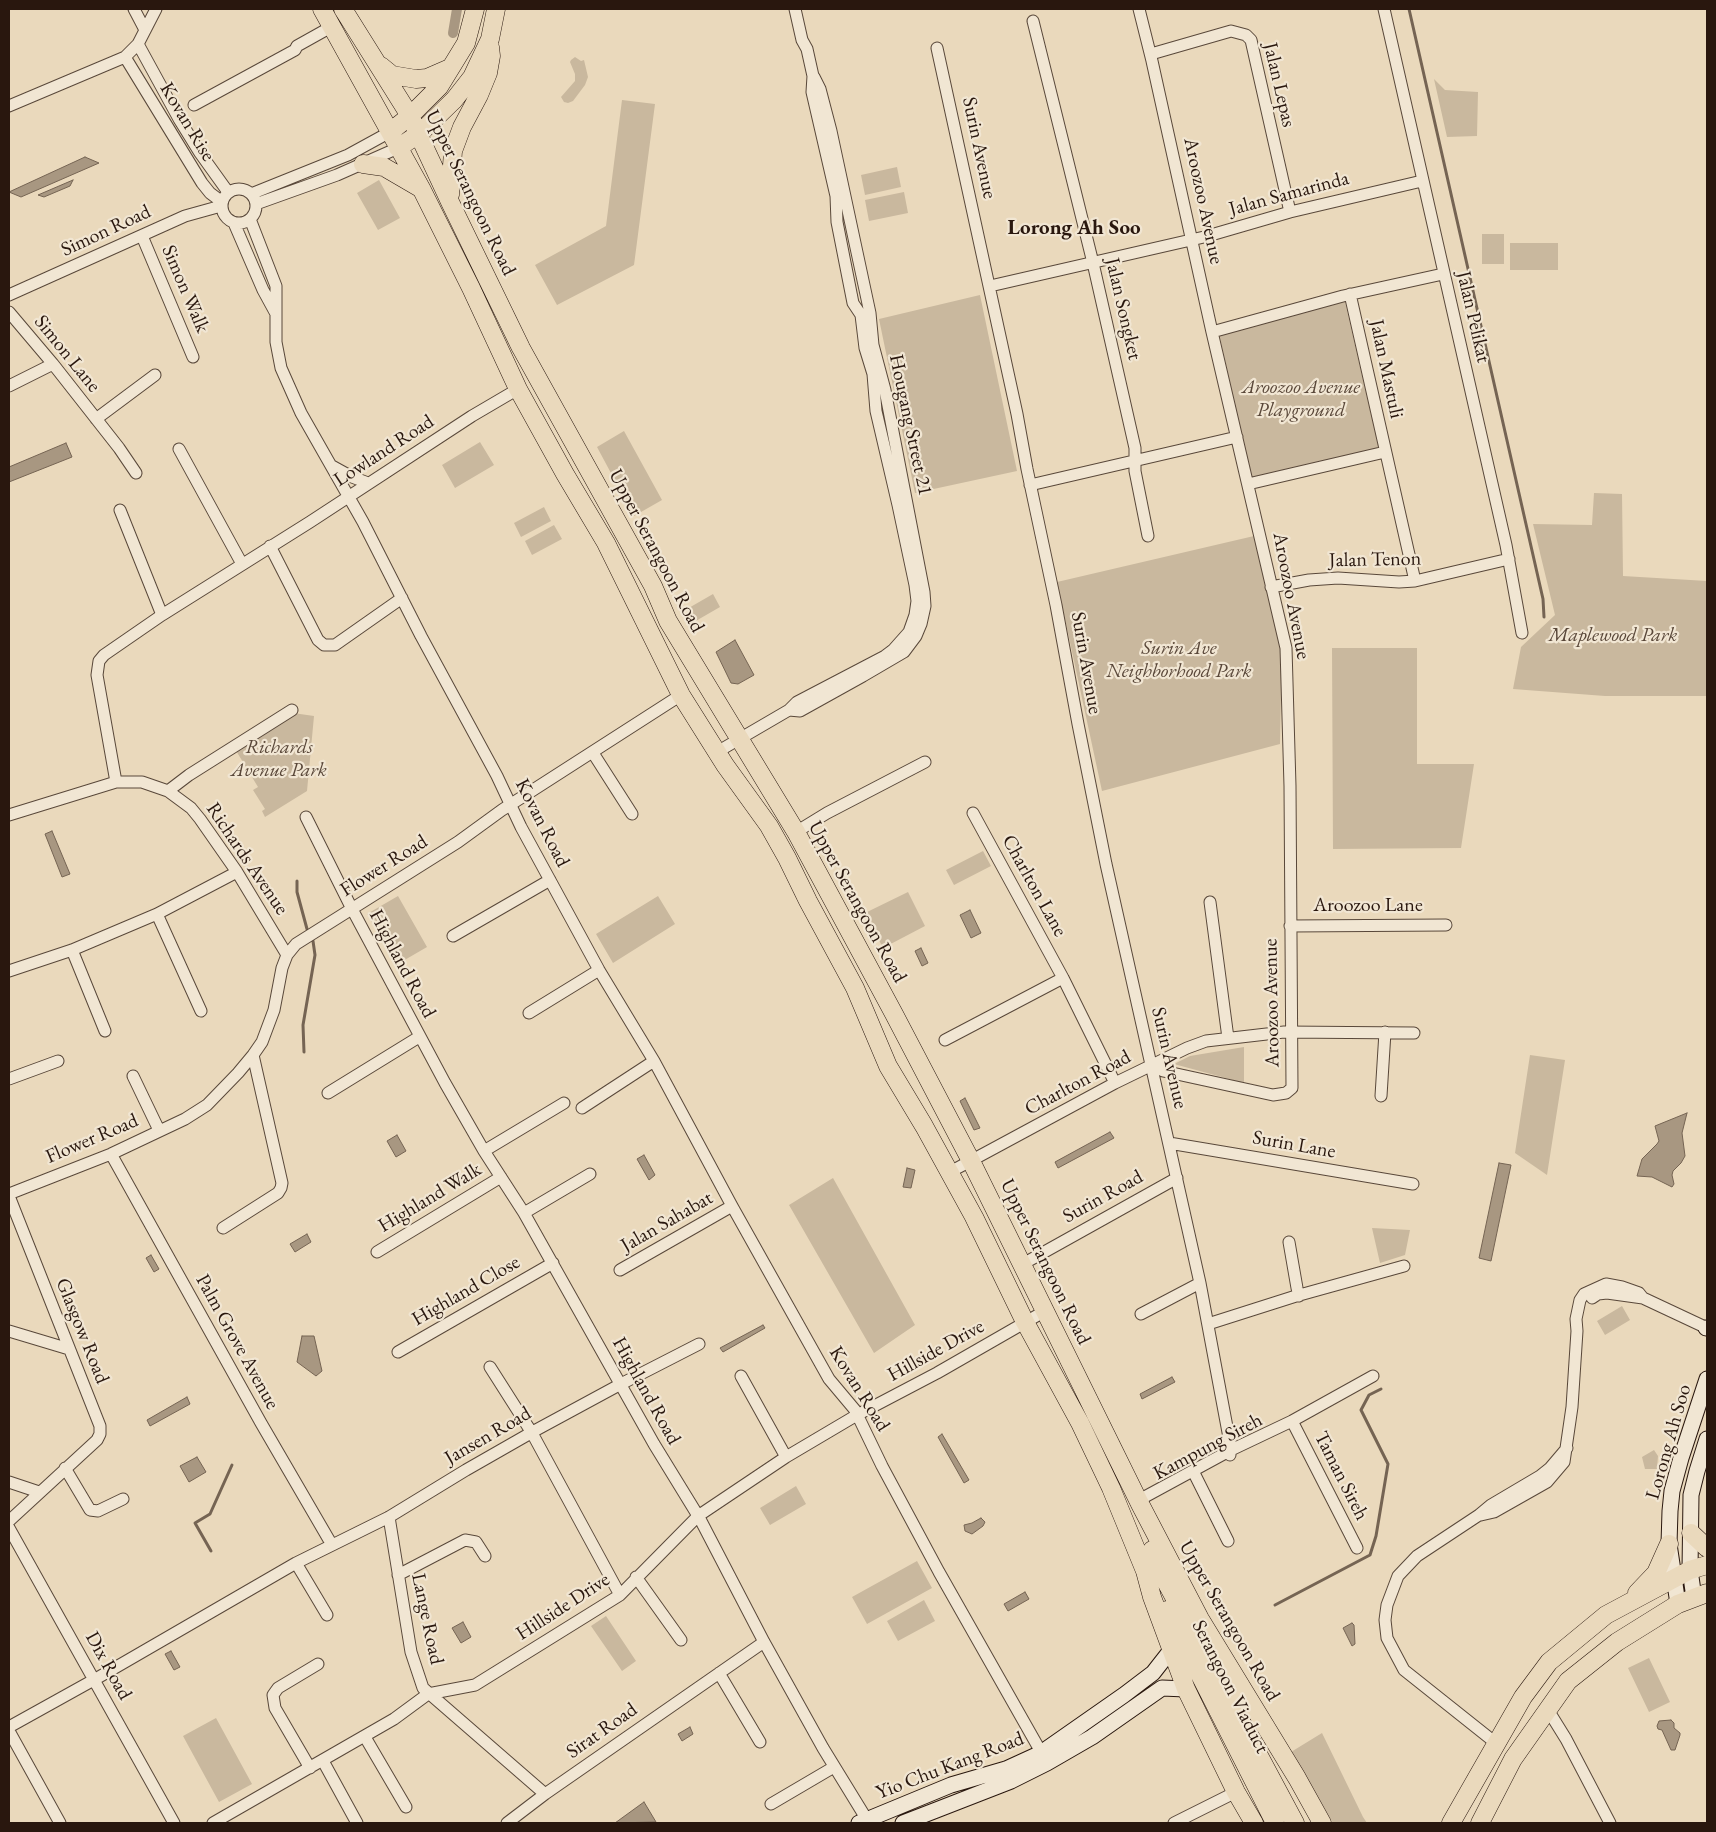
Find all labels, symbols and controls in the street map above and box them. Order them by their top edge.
street label: Jalan Lepas [1258,40,1300,130]
street label: Kovan Rise [154,78,220,166]
street label: Surin Avenue [957,95,1001,201]
street label: Upper Serangoon Road [419,106,521,280]
street label: Aroozoo Avenue [1178,136,1228,266]
street label: Jalan Samarinda [1226,166,1352,222]
street label: Simon Road [57,200,155,262]
district label: Lorong Ah Soo [1007,215,1141,241]
street label: Simon Walk [156,242,214,336]
street label: Jalan Songket [1100,256,1146,362]
street label: Jalan Pelikat [1451,269,1495,365]
street label: Simon Lane [29,311,105,397]
street label: Jalan Mastuli [1364,317,1408,421]
street label: Hougang Street 21 [883,352,937,498]
park label: Aroozoo Avenue Playground [1242,376,1360,423]
street label: Lowland Road [330,410,438,492]
street label: Upper Serangoon Road [603,465,709,637]
street label: Aroozoo Avenue [1267,531,1315,661]
street label: Jalan Tenon [1329,547,1421,573]
street label: Surin Avenue [1065,610,1107,716]
park label: Maplewood Park [1549,624,1677,648]
park label: Surin Ave Neighborhood Park [1106,637,1252,684]
park label: Richards Avenue Park [231,736,327,783]
street label: Kovan Road [509,775,575,871]
street label: Richards Avenue [201,798,293,920]
street label: Upper Serangoon Road [803,817,911,987]
street label: Flower Road [336,830,432,902]
street label: Charlton Lane [996,831,1072,941]
street label: Aroozoo Lane [1313,894,1423,918]
street label: Highland Road [363,906,441,1022]
street label: Aroozoo Avenue [1259,938,1285,1068]
street label: Surin Avenue [1146,1005,1192,1111]
street label: Charlton Road [1021,1045,1135,1121]
street label: Flower Road [42,1109,142,1169]
street label: Surin Lane [1251,1126,1337,1164]
street label: Highland Walk [374,1158,486,1238]
street label: Surin Road [1059,1165,1147,1229]
street label: Upper Serangoon Road [994,1175,1096,1349]
street label: Jalan Sahabat [617,1186,717,1258]
street label: Highland Close [408,1250,524,1332]
street label: Palm Grove Avenue [190,1270,284,1414]
street label: Glasgow Road [50,1275,114,1387]
street label: Hillside Drive [884,1315,988,1387]
street label: Highland Road [607,1333,685,1449]
street label: Kovan Road [823,1342,895,1436]
street label: Lorong Ah Soo [1641,1382,1697,1502]
street label: Jansen Road [440,1402,536,1470]
street label: Kampung Sireh [1149,1408,1267,1486]
street label: Taman Sireh [1308,1428,1374,1524]
street label: Upper Serangoon Road [1173,1537,1285,1705]
street label: Hillside Drive [512,1568,614,1646]
street label: Lange Road [406,1571,448,1667]
street label: Serangoon Viaduct [1186,1616,1274,1758]
street label: Dix Road [79,1628,137,1704]
street label: Sirat Road [562,1698,642,1764]
street label: Yio Chu Kang Road [873,1727,1027,1805]

